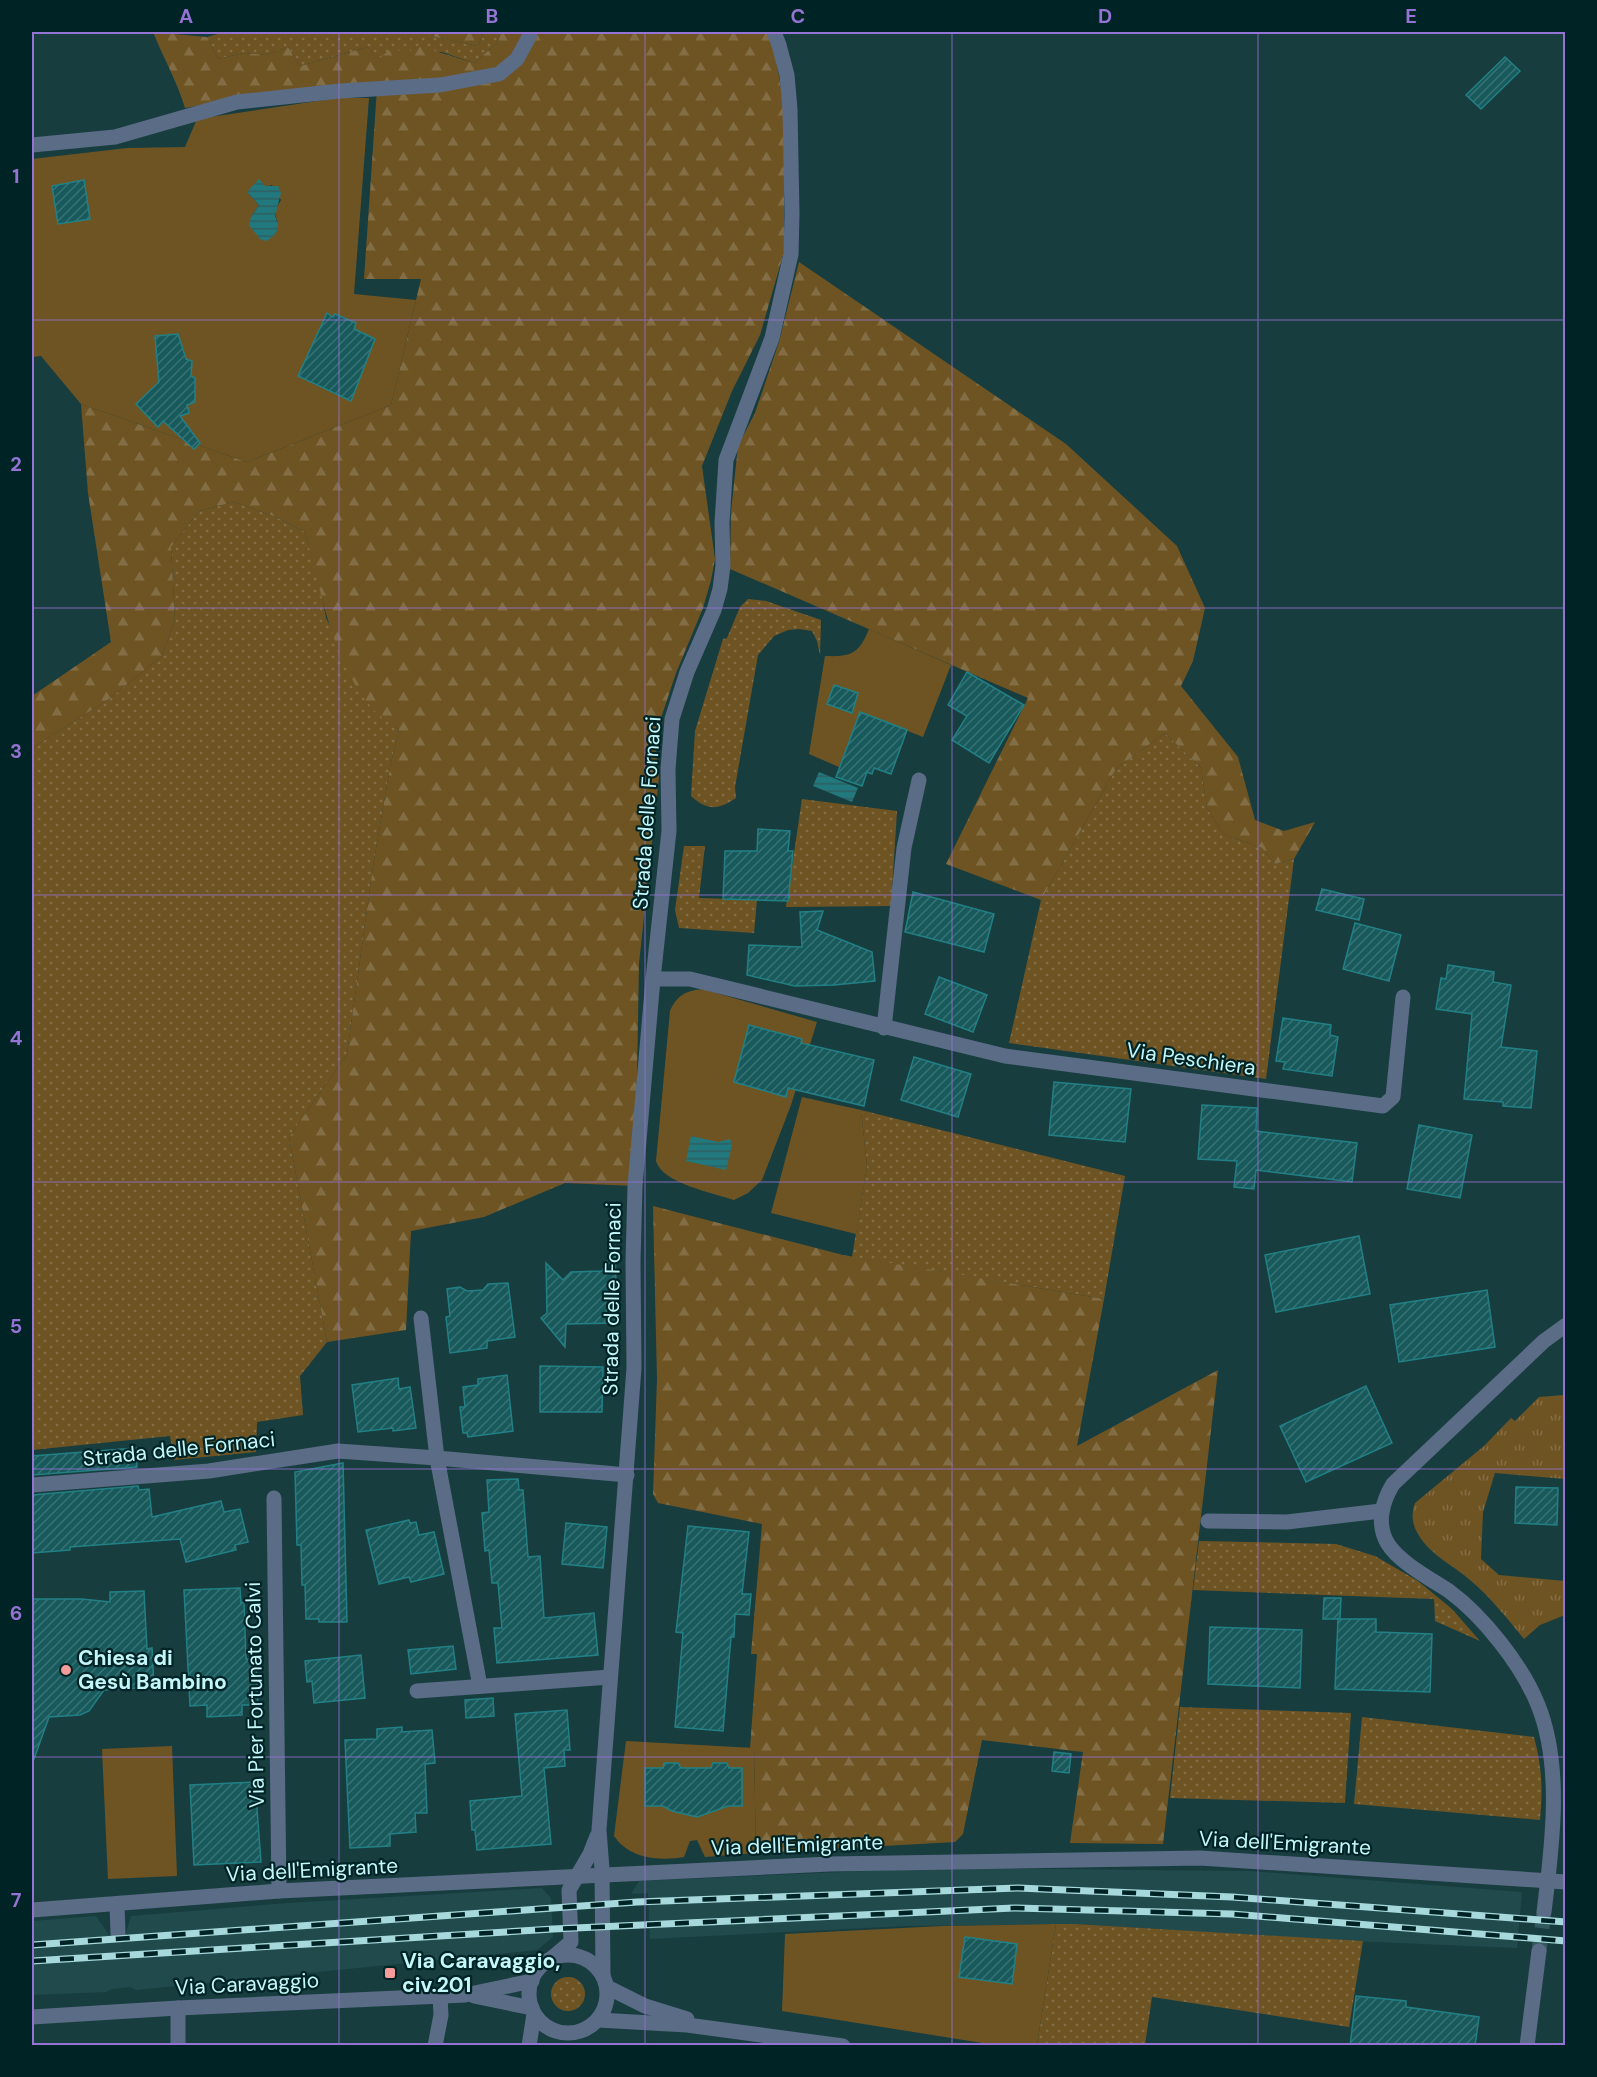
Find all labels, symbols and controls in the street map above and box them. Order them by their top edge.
text: A [179,3,193,29]
text: B [486,3,498,29]
text: C [791,3,805,29]
text: D [1098,3,1112,29]
text: E [1405,3,1417,29]
text: 1 [12,163,20,189]
text: 2 [10,451,22,477]
street label: Strada delle Fornaci [626,716,668,910]
text: 3 [10,738,22,764]
text: 4 [10,1025,23,1051]
street label: Via Peschiera [1124,1036,1258,1082]
street label: Strada delle Fornaci [596,1202,628,1396]
text: 5 [10,1313,22,1339]
street label: Strada delle Fornaci [81,1425,277,1473]
street label: Via Pier Fortunato Calvi [239,1582,271,1808]
text: 6 [10,1600,22,1626]
place label: Chiesa di Gesù Bambino [78,1644,227,1696]
marker: Chiesa di Gesù Bambino [59,1663,73,1677]
street label: Via dell'Emigrante [1198,1825,1372,1861]
street label: Via dell'Emigrante [710,1828,884,1862]
street label: Via dell'Emigrante [225,1852,399,1888]
text: 7 [11,1887,22,1913]
place label: Via Caravaggio, civ.201 [402,1947,561,1999]
street label: Via Caravaggio [174,1966,320,2002]
marker: Via Caravaggio, civ.201 [383,1966,397,1980]

